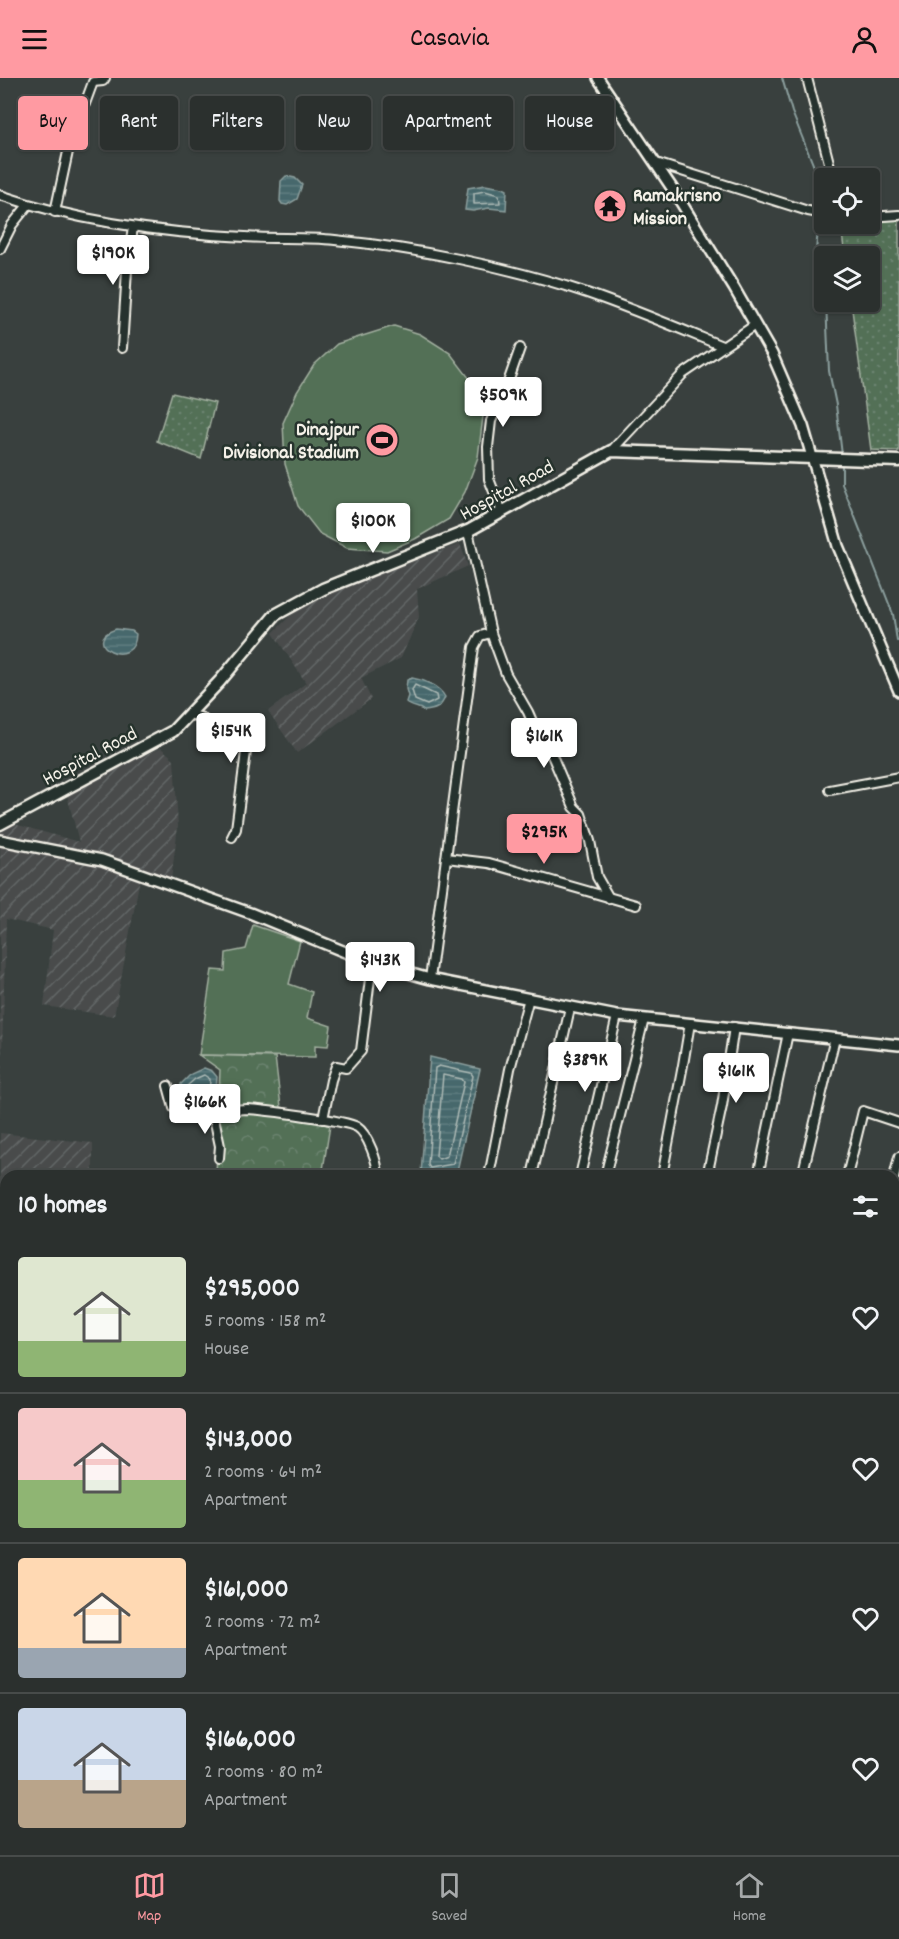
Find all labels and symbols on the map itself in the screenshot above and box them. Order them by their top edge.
place label: Ramakrisno Mission [633,183,721,234]
temple icon: Ramakrisno Mission [592,188,628,224]
pin: $190K [71,235,155,286]
pin: $509K [461,377,545,428]
place label: Dinajpur Divisional Stadium [223,417,360,468]
sports icon: Dinajpur Divisional Stadium [364,422,400,458]
street label: Hospital Road [455,454,560,529]
pin: $100K [331,503,415,554]
pin: $154K [189,713,273,764]
pin: $161K [502,718,586,769]
street label: Hospital Road [38,721,143,794]
pin: $295K [502,814,586,865]
pin: $143K [338,942,422,993]
pin: $389K [543,1042,627,1093]
pin: $161K [694,1053,778,1104]
pin: $166K [163,1084,247,1135]

